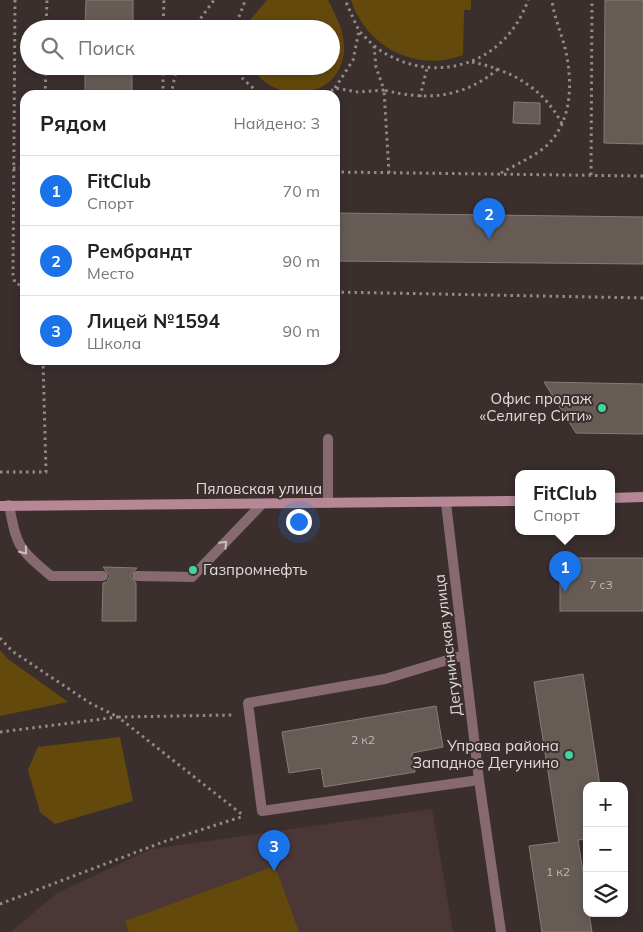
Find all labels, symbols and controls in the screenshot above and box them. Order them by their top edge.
search box [20,20,340,75]
icon: search [38,34,66,62]
text: Поиск [78,36,135,60]
text: Рядом [40,110,107,136]
text: Найдено: 3 [234,113,320,133]
text: FitClub [87,169,151,193]
text: 1 [51,181,61,201]
text: 70 m [283,181,320,201]
text: Спорт [87,193,134,213]
pin: 2 [473,198,505,239]
text: Рембрандт [87,239,192,263]
text: 2 [51,251,61,271]
text: 90 m [283,251,320,271]
text: Место [87,263,134,283]
text: Лицей №1594 [87,309,220,333]
text: 3 [51,321,61,341]
text: 90 m [283,321,320,341]
text: Школа [87,333,141,353]
place label: Офис продаж «Селигер Сити» [480,389,593,425]
marker: Офис продаж «Селигер Сити» [596,402,608,414]
popup [515,470,615,535]
street label: Пяловская улица [196,479,322,498]
text: FitClub [533,481,597,505]
text: Спорт [533,505,580,525]
your location [286,509,312,535]
one-way arrow [218,540,227,549]
one-way arrow [19,545,28,554]
pin: 1 [549,551,581,592]
place label: Газпромнефть [203,560,308,579]
marker: Газпромнефть [187,564,199,576]
street label: Дегунинская улица [429,573,466,717]
house number: 7 с3 [589,577,613,592]
house number: 2 к2 [351,732,375,747]
place label: Управа района Западное Дегунино [412,736,559,772]
marker: Управа района Западное Дегунино [563,749,575,761]
map controls [583,782,628,917]
button: + [583,782,628,827]
button: − [583,827,628,872]
pin: 3 [258,830,290,871]
house number: 1 к2 [546,864,570,879]
button: layers [583,872,628,917]

